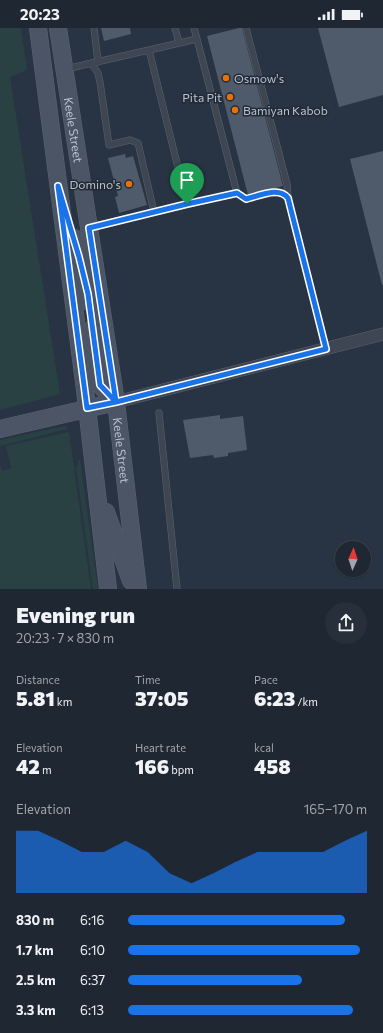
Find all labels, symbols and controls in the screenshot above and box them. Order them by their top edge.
text: 20:23 [20,5,60,23]
place label: Osmow's [234,71,284,85]
marker: Osmow's [221,73,231,83]
place label: Pita Pit [182,90,222,104]
marker: Pita Pit [225,92,235,102]
street label: Keele Street [62,96,86,164]
place label: Bamiyan Kabob [243,103,328,117]
marker: Bamiyan Kabob [230,105,240,115]
pin [170,163,204,204]
icon: arrive [176,169,198,191]
place label: Domino's [70,177,121,191]
marker: Domino's [124,179,134,189]
street label: Keele Street [111,417,132,484]
north arrow [335,541,371,577]
map controls [335,541,371,577]
text: Evening run [16,601,135,628]
button: share [325,602,367,644]
text: 20:23 · 7 × 830 m [16,630,114,646]
text: Distance [16,673,60,686]
text: Time [135,673,160,686]
text: Pace [254,673,278,686]
text: 5.81 [16,686,55,710]
text: 37:05 [135,686,189,710]
text: 6:23 [254,686,295,710]
text: km [55,695,72,708]
text: /km [295,695,318,708]
text: Elevation [16,741,62,754]
text: Heart rate [135,741,186,754]
text: kcal [254,741,274,754]
text: 42 [16,754,40,778]
text: 166 [135,754,169,778]
text: 458 [254,754,291,778]
text: m [40,763,52,776]
text: bpm [169,763,194,776]
text: Elevation [16,801,71,817]
text: 165–170 m [304,801,367,817]
text: 830 m [16,912,54,928]
text: 6:16 [80,912,104,928]
text: 1.7 km [16,942,54,958]
text: 6:10 [80,942,105,958]
text: 2.5 km [16,972,56,988]
text: 6:37 [80,972,105,988]
text: 3.3 km [16,1002,56,1018]
text: 6:13 [80,1002,104,1018]

